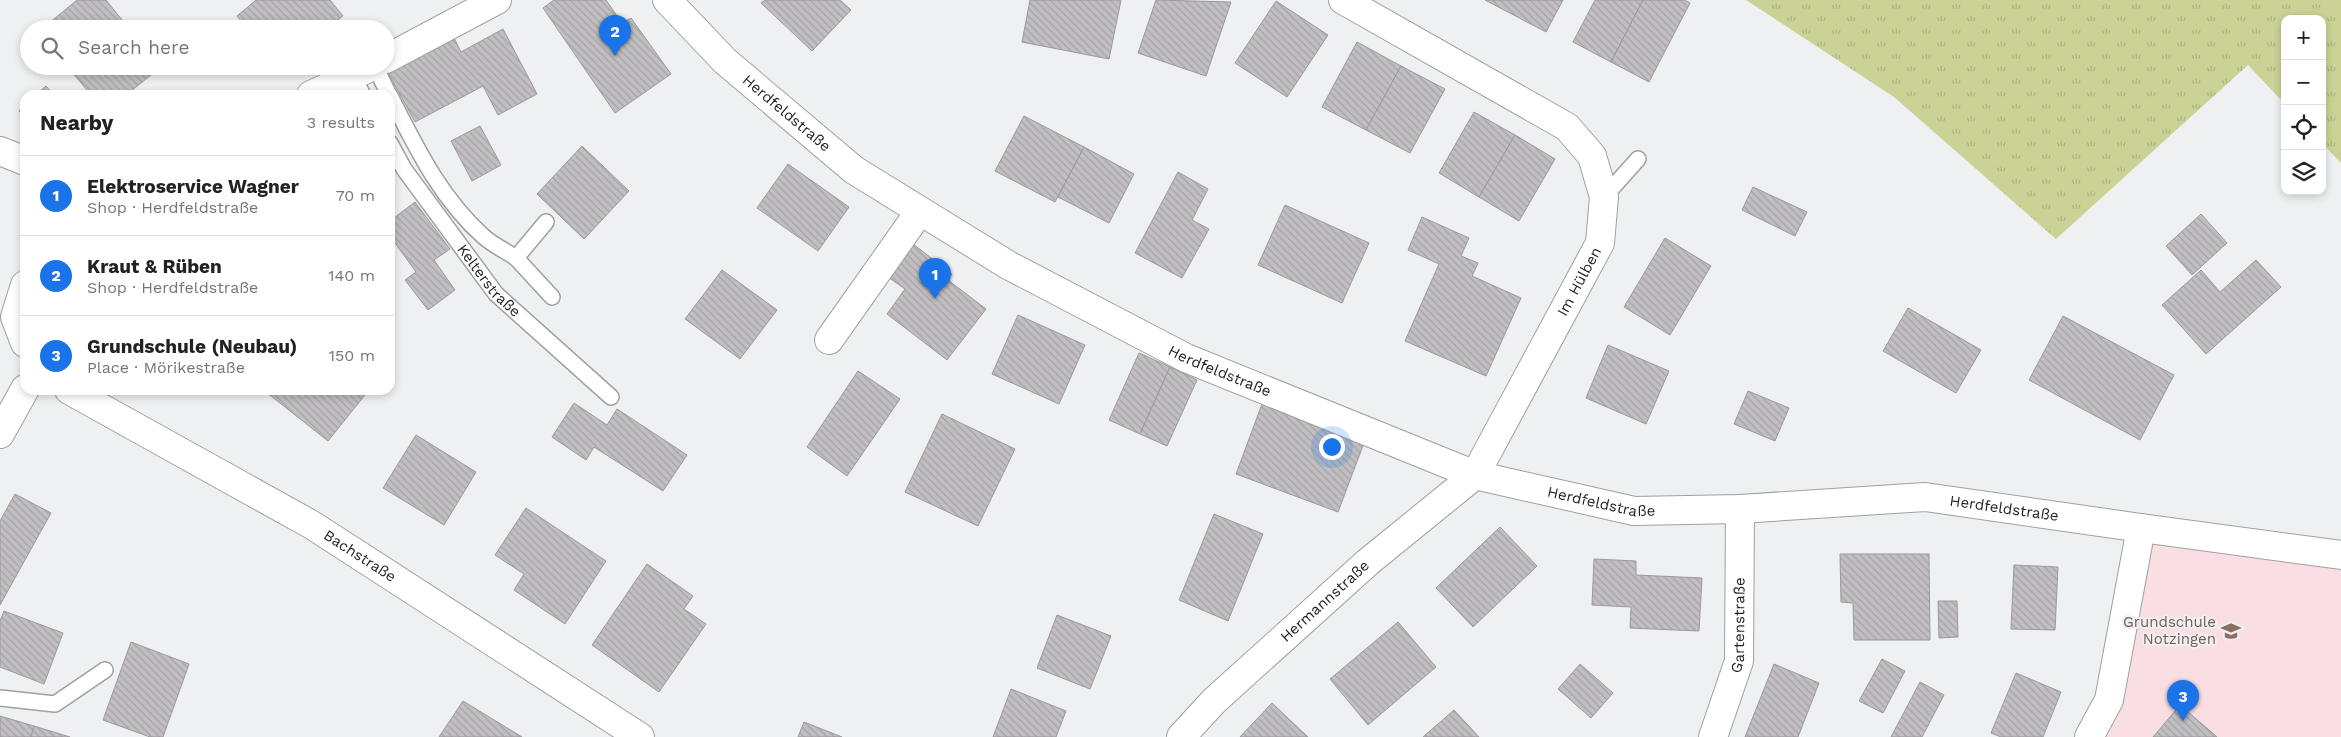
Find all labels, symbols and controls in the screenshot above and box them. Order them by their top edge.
pin: 2 [599,15,631,56]
map controls [2281,15,2326,195]
button: + [2281,15,2326,60]
search box [20,20,395,75]
icon: search [38,34,66,62]
text: Search here [78,36,189,59]
button: − [2281,60,2326,105]
street label: Herdfeldstraße [739,71,834,155]
button: locate [2281,105,2326,150]
text: Nearby [40,110,113,135]
text: 3 results [307,113,375,132]
button: layers [2281,150,2326,195]
text: Elektroservice Wagner [87,175,299,198]
text: 1 [53,186,59,205]
text: 70 m [336,186,375,205]
text: Shop · Herdfeldstraße [87,198,258,217]
street label: Kelterstraße [453,241,524,321]
street label: Im Hülben [1553,244,1605,319]
text: Kraut & Rüben [87,255,222,278]
pin: 1 [919,258,951,299]
text: 2 [51,266,61,285]
text: 140 m [328,266,375,285]
text: Shop · Herdfeldstraße [87,278,258,297]
text: Grundschule (Neubau) [87,335,297,358]
street label: Herdfeldstraße [1165,341,1274,401]
text: 3 [51,346,61,365]
text: 150 m [329,346,375,365]
text: Place · Mörikestraße [87,358,245,377]
your location [1319,434,1345,460]
street label: Herdfeldstraße [1546,483,1655,521]
street label: Herdfeldstraße [1949,492,2060,525]
street label: Bachstraße [320,526,399,586]
street label: Hermannstraße [1277,556,1373,646]
street label: Gartenstraße [1727,577,1749,676]
place label: Grundschule Notzingen [2123,613,2216,648]
school or university icon: Grundschule Notzingen [2220,620,2242,642]
pin: 3 [2167,680,2199,721]

